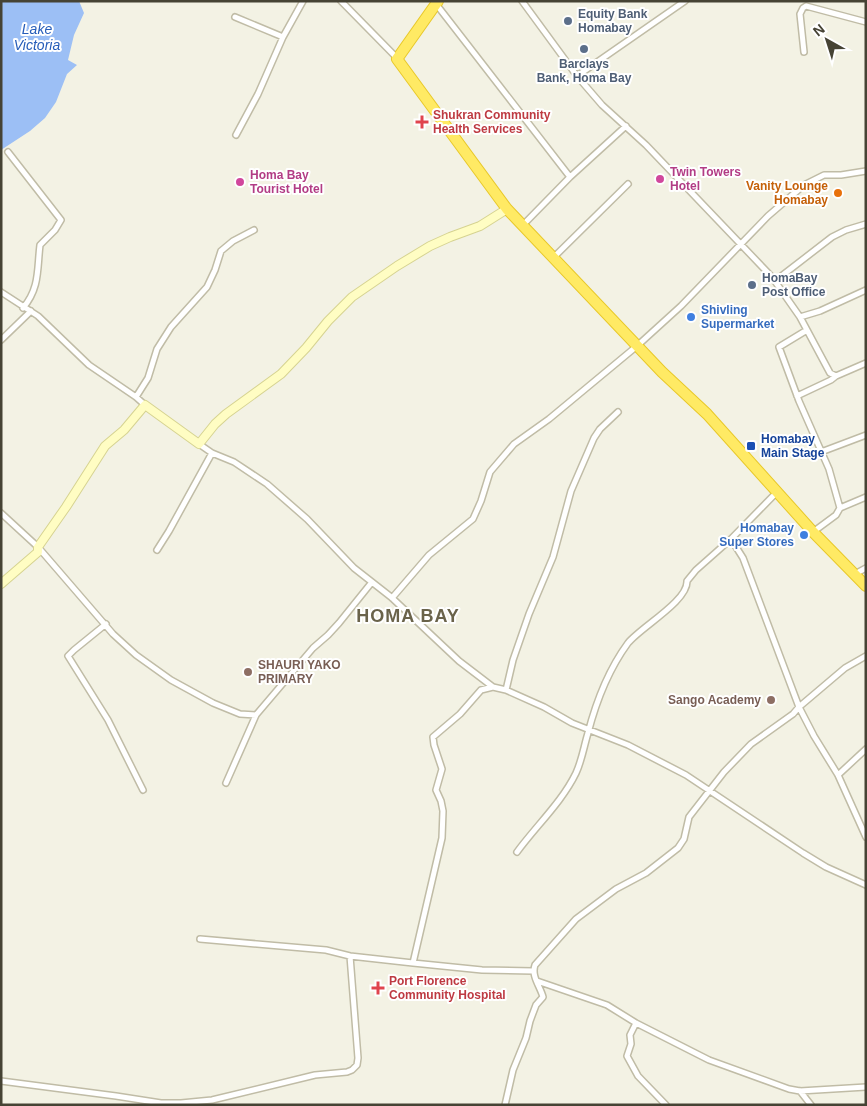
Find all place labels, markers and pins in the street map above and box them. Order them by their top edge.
place label: Equity Bank Homabay [578,7,648,35]
marker: Equity Bank Homabay [562,15,574,27]
marker: Barclays Bank, Homa Bay [578,43,590,55]
place label: Barclays Bank, Homa Bay [537,57,632,85]
place label: Shukran Community Health Services [433,108,551,136]
marker: Shukran Community Health Services [415,115,429,129]
place label: Twin Towers Hotel [670,165,741,193]
place label: Homa Bay Tourist Hotel [250,168,323,196]
marker: Twin Towers Hotel [654,173,666,185]
marker: Homa Bay Tourist Hotel [234,176,246,188]
place label: Vanity Lounge Homabay [746,179,828,207]
marker: Vanity Lounge Homabay [832,187,844,199]
place label: HomaBay Post Office [762,271,826,299]
marker: HomaBay Post Office [746,279,758,291]
place label: Shivling Supermarket [701,303,774,331]
marker: Shivling Supermarket [685,311,697,323]
place label: Homabay Main Stage [761,432,825,460]
marker: Homabay Main Stage [745,440,757,452]
place label: Homabay Super Stores [719,521,794,549]
marker: Homabay Super Stores [798,529,810,541]
place label: SHAURI YAKO PRIMARY [258,658,341,686]
marker: SHAURI YAKO PRIMARY [242,666,254,678]
place label: Sango Academy [668,693,761,707]
marker: Sango Academy [765,694,777,706]
place label: Port Florence Community Hospital [389,974,506,1002]
marker: Port Florence Community Hospital [371,981,385,995]

